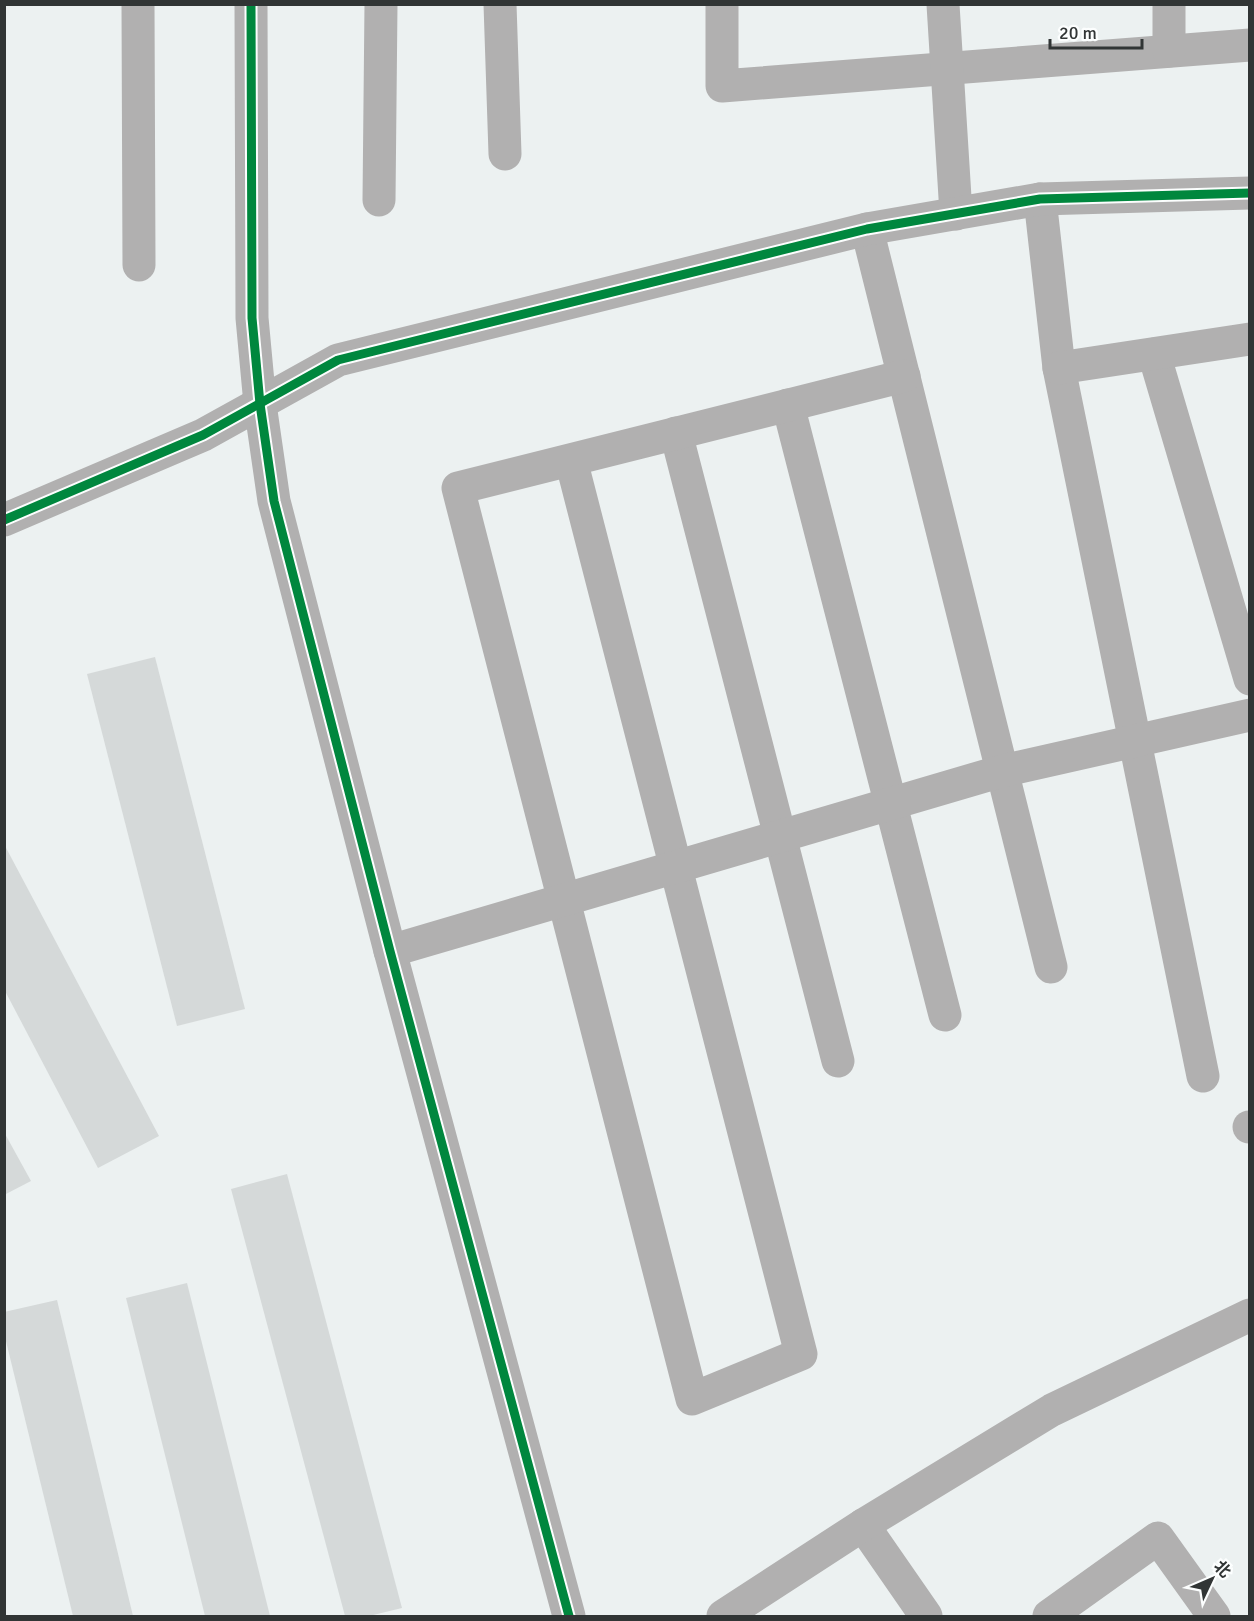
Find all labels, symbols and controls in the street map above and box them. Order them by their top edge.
scale bar [1050,12,1142,50]
text: 20 m [1059,22,1097,44]
north arrow [1182,1549,1242,1609]
text: 北 [1209,1557,1235,1582]

